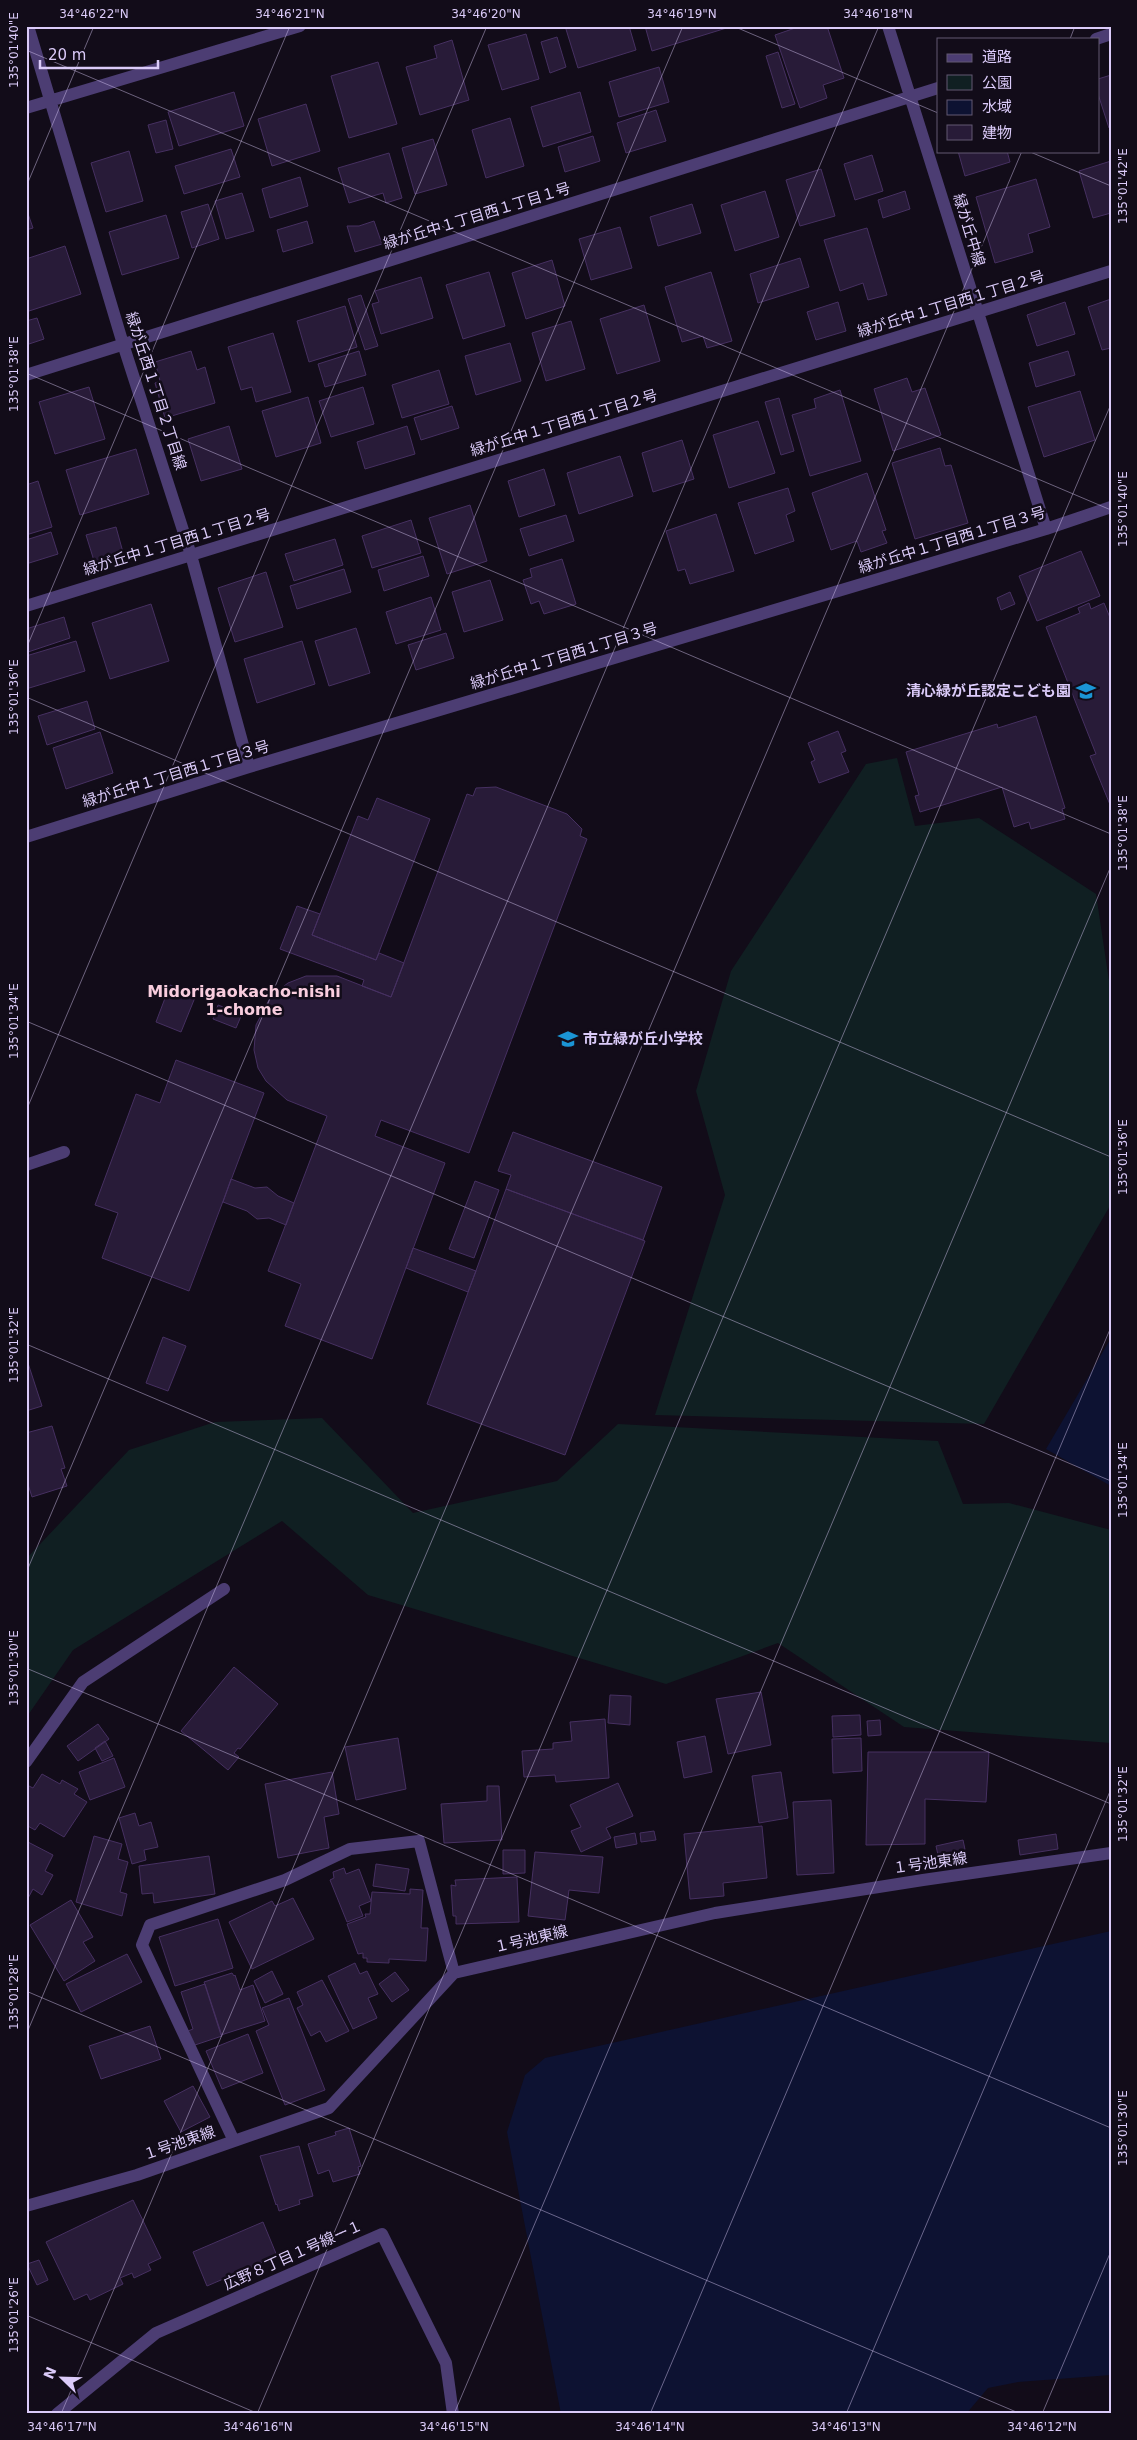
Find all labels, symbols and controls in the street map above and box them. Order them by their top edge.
text: 34°46'22"N [59,7,129,21]
text: 34°46'21"N [255,7,325,21]
text: 34°46'20"N [451,7,521,21]
text: 34°46'19"N [647,7,717,21]
text: 34°46'18"N [843,7,913,21]
text: 135°01'40"E [7,12,21,88]
scale bar [40,38,158,70]
legend [937,38,1100,152]
text: 20 m [48,46,86,64]
text: 道路 [982,48,1012,66]
text: 公園 [982,74,1012,92]
text: 水域 [982,98,1012,116]
text: 建物 [982,124,1012,142]
text: 135°01'42"E [1116,148,1130,224]
street label: 緑が丘中１丁目西１丁目１号 [381,179,573,253]
street label: 緑が丘中線 [949,191,989,269]
street label: 緑が丘中１丁目西１丁目２号 [855,267,1047,341]
street label: 緑が丘西１丁目２丁目線 [122,310,190,472]
text: 135°01'38"E [7,336,21,412]
street label: 緑が丘中１丁目西１丁目２号 [468,386,660,460]
text: 135°01'40"E [1116,471,1130,547]
street label: 緑が丘中１丁目西１丁目３号 [856,503,1048,577]
street label: 緑が丘中１丁目西１丁目２号 [81,505,273,579]
street label: 緑が丘中１丁目西１丁目３号 [468,619,660,693]
text: 135°01'36"E [7,659,21,735]
school or university icon: 清心緑が丘認定こども園 [1075,680,1097,702]
place label: 清心緑が丘認定こども園 [906,682,1071,700]
street label: 緑が丘中１丁目西１丁目３号 [80,737,272,811]
text: 135°01'38"E [1116,795,1130,871]
district label: Midorigaokacho-nishi 1-chome [147,982,341,1019]
text: 135°01'34"E [7,983,21,1059]
school or university icon: 市立緑が丘小学校 [557,1028,579,1050]
place label: 市立緑が丘小学校 [583,1030,703,1048]
text: 135°01'36"E [1116,1119,1130,1195]
text: 135°01'32"E [7,1307,21,1383]
text: 135°01'34"E [1116,1442,1130,1518]
text: 135°01'30"E [7,1630,21,1706]
text: 135°01'32"E [1116,1766,1130,1842]
street label: １号池東線 [892,1849,968,1877]
street label: １号池東線 [492,1922,570,1956]
text: 135°01'28"E [7,1954,21,2030]
text: 135°01'30"E [1116,2090,1130,2166]
street label: １号池東線 [141,2122,217,2164]
street label: 広野８丁目１号線ー１ [221,2216,365,2294]
text: 135°01'26"E [7,2277,21,2353]
north arrow [38,2352,88,2402]
text: N [40,2364,60,2381]
text: 34°46'17"N [27,2420,97,2434]
text: 34°46'16"N [223,2420,293,2434]
text: 34°46'15"N [419,2420,489,2434]
text: 34°46'14"N [615,2420,685,2434]
text: 34°46'13"N [811,2420,881,2434]
text: 34°46'12"N [1007,2420,1077,2434]

